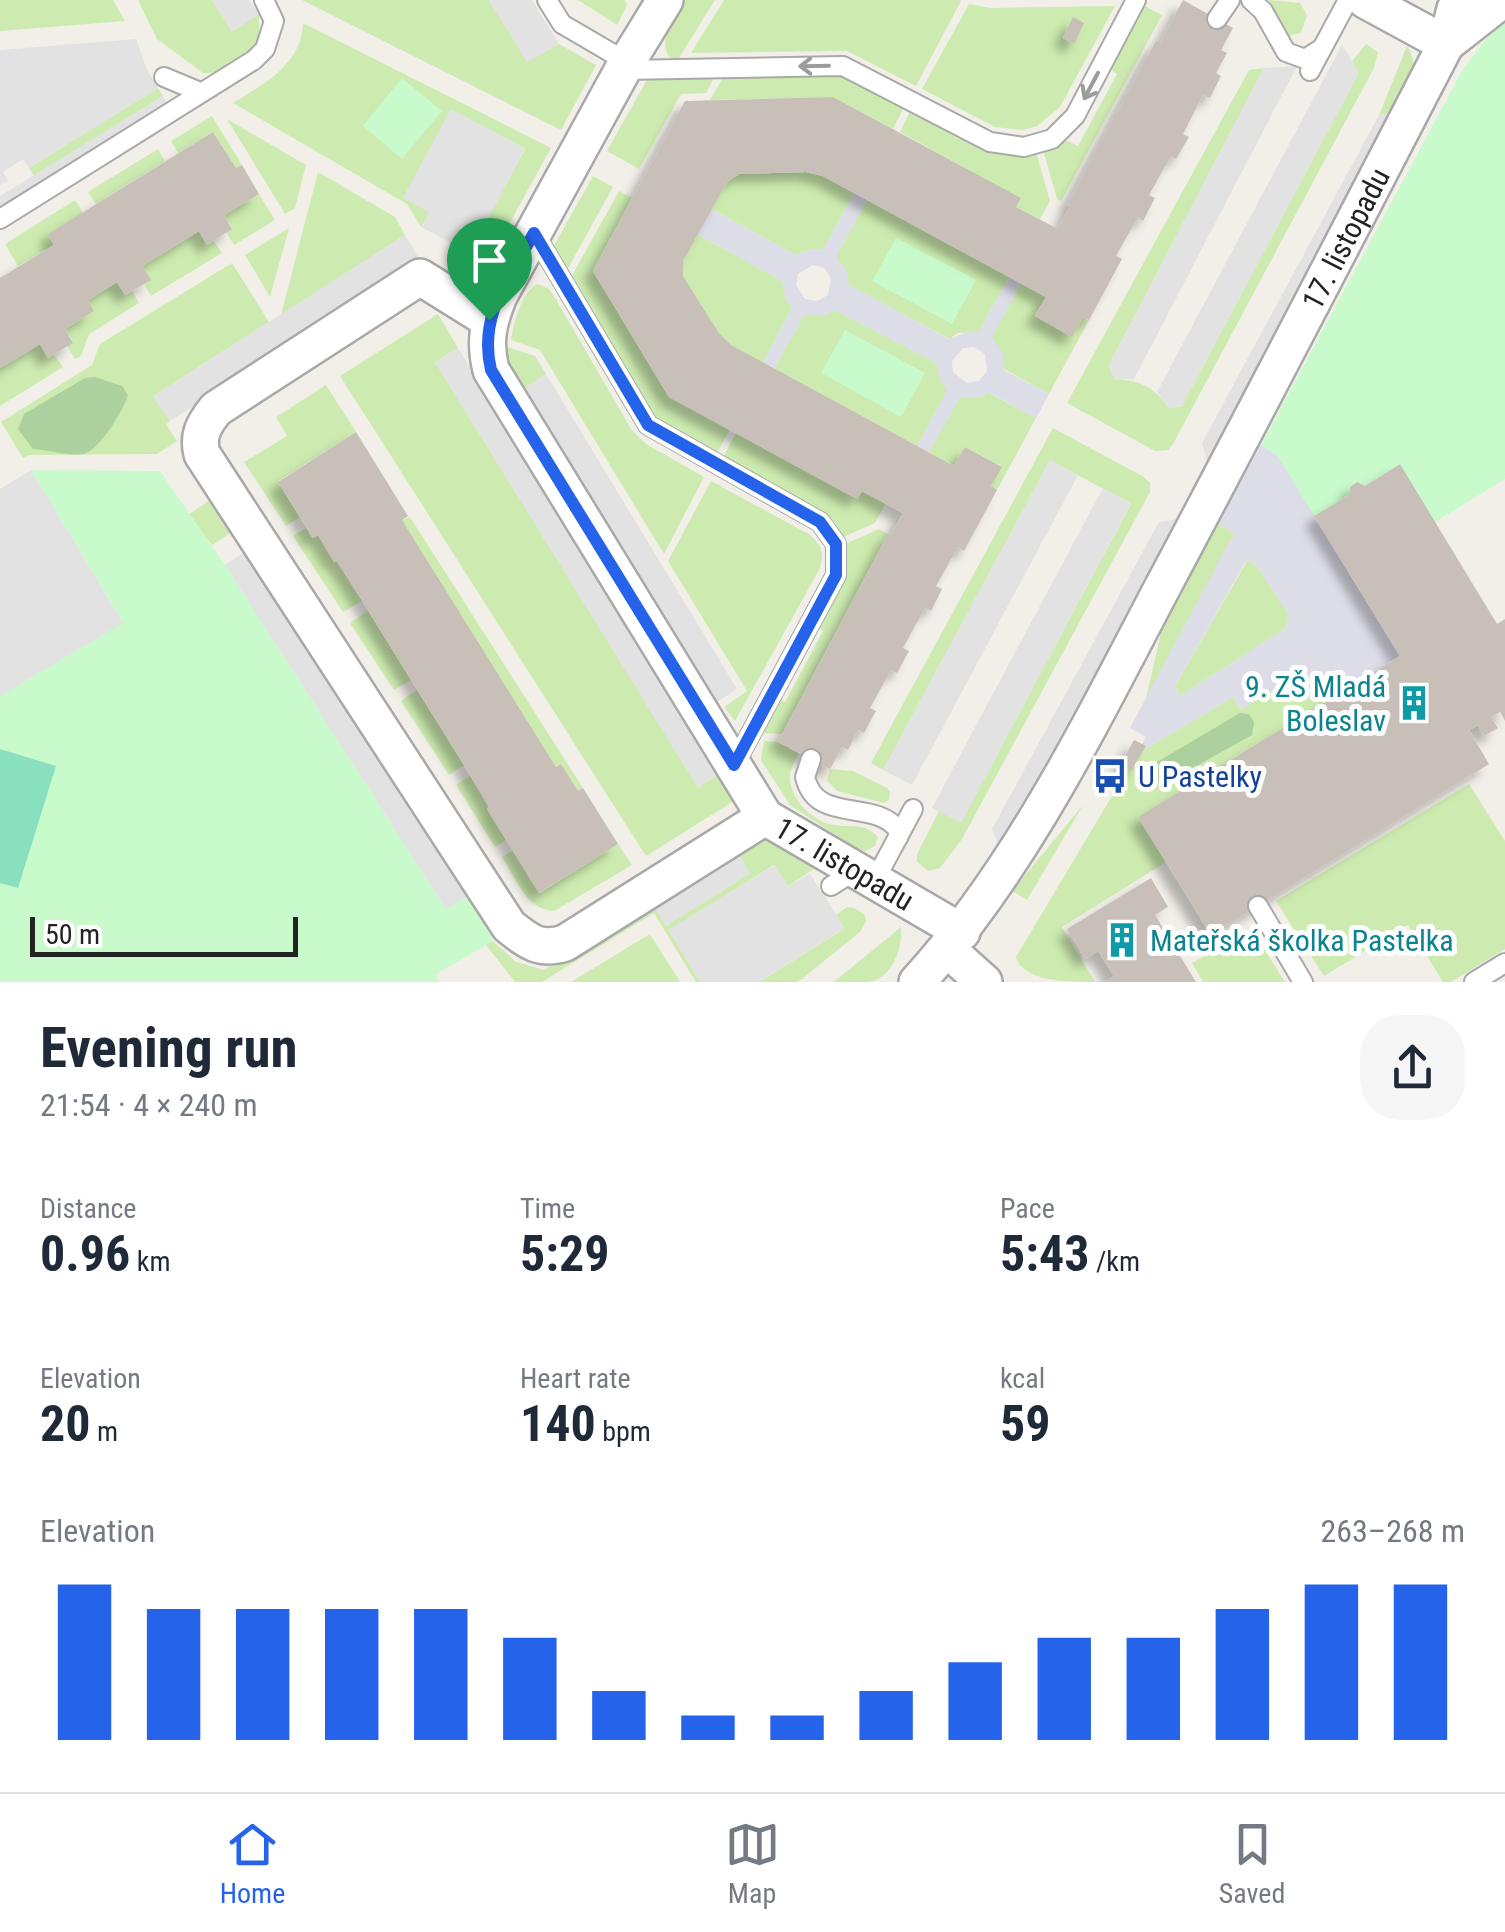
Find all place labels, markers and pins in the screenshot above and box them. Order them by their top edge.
pin [447,218,532,321]
place label: 9. ZŠ Mladá Boleslav [1245,669,1386,738]
building icon: 9. ZŠ Mladá Boleslav [1395,684,1433,722]
bus stop icon: U Pastelky [1091,757,1129,795]
place label: U Pastelky [1138,759,1262,794]
building icon: Mateřská školka Pastelka [1103,921,1141,959]
place label: Mateřská školka Pastelka [1150,923,1454,958]

